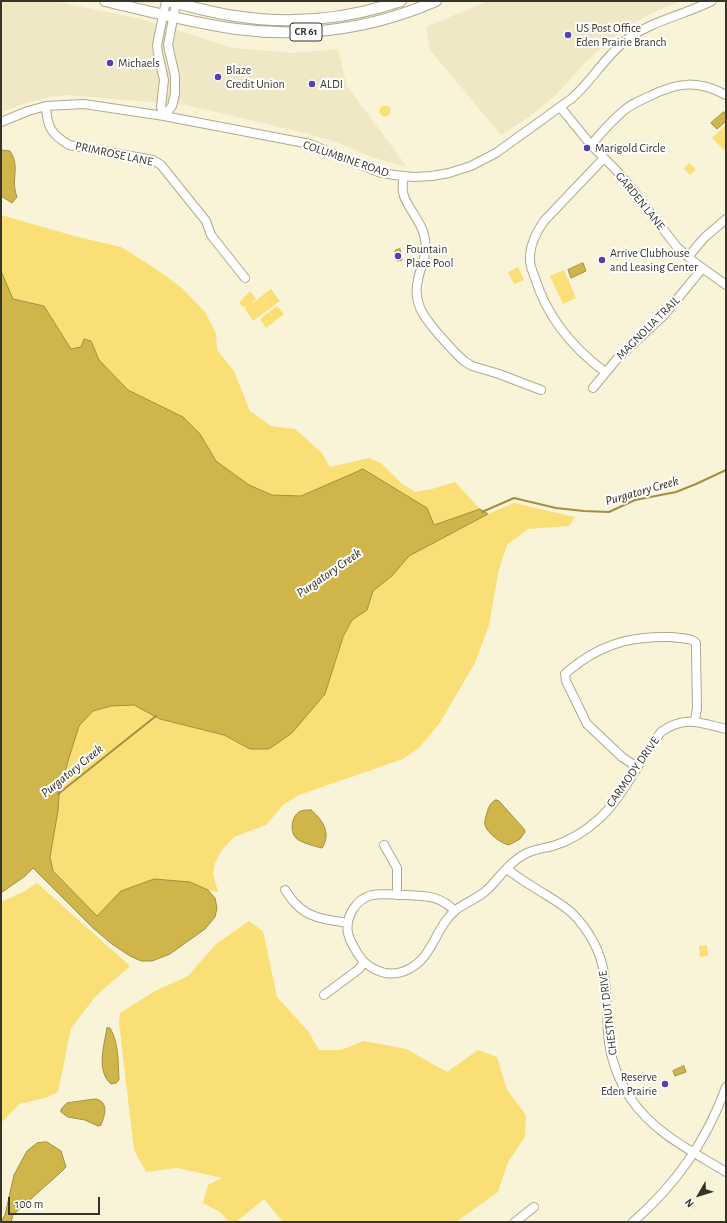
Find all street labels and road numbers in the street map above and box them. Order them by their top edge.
road number: CR 61 [290,23,322,41]
street label: COLUMBINE ROAD [301,138,391,180]
street label: PRIMROSE LANE [74,139,154,169]
street label: GARDEN LANE [612,169,668,233]
street label: MAGNOLIA TRAIL [613,293,683,363]
street label: CARMODY DRIVE [603,734,663,810]
street label: CHESTNUT DRIVE [596,970,620,1056]

